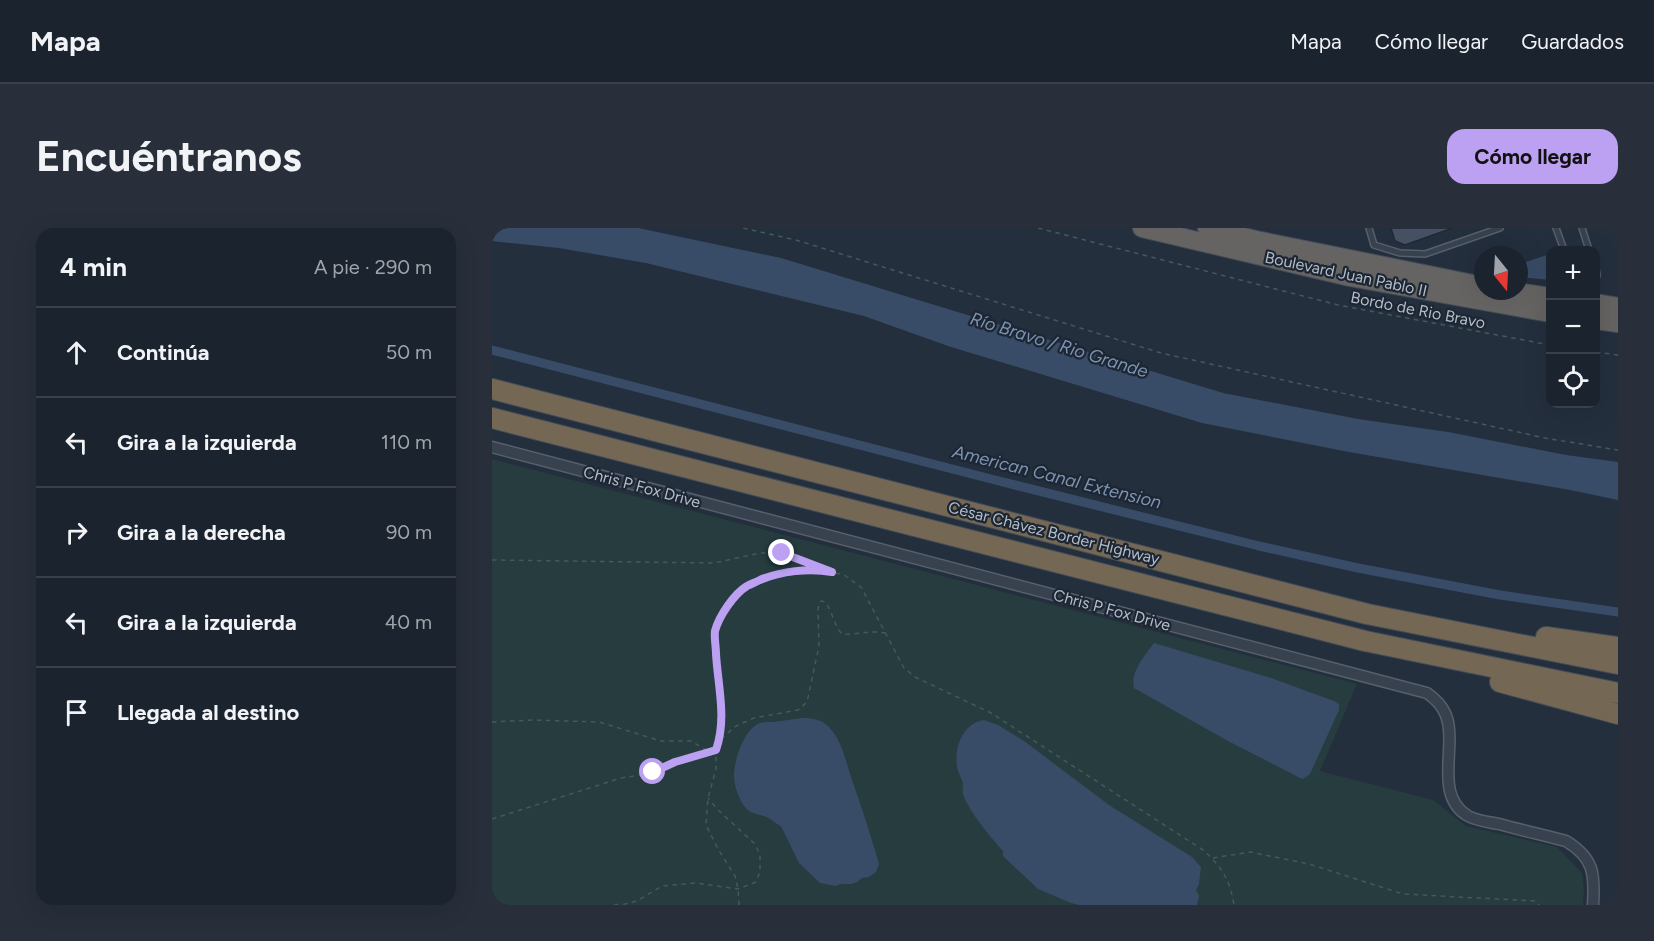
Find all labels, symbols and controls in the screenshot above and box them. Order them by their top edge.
text: Mapa [30,24,101,58]
text: Mapa [1290,29,1342,54]
text: Cómo llegar [1375,29,1488,54]
text: Guardados [1521,29,1624,54]
button: Cómo llegar [1447,129,1618,184]
text: Encuéntranos [36,131,302,182]
north arrow [1474,246,1528,300]
map controls [1546,246,1600,408]
button: + [1546,246,1600,300]
street label: Boulevard Juan Pablo II [1263,248,1429,300]
text: 4 min [60,251,127,283]
text: A pie · 290 m [314,255,432,279]
street label: Bordo de Rio Bravo [1349,288,1487,332]
button: − [1546,300,1600,354]
water label: Río Bravo / Rio Grande [967,307,1151,383]
icon: ahead [60,336,93,369]
text: Continúa [117,339,210,366]
text: 50 m [386,340,432,364]
button: locate [1546,354,1600,408]
icon: left [60,426,93,459]
text: Gira a la izquierda [117,429,297,456]
text: 110 m [381,430,432,454]
water label: American Canal Extension [949,440,1164,514]
street label: Chris P Fox Drive [581,462,703,512]
street label: César Chávez Border Highway [946,498,1162,569]
icon: right [60,516,93,549]
text: Gira a la derecha [117,519,286,546]
text: 90 m [386,520,432,544]
route end [768,539,794,565]
street label: Chris P Fox Drive [1051,585,1173,635]
icon: left [60,606,93,639]
text: Gira a la izquierda [117,609,297,636]
text: 40 m [385,610,432,634]
icon: arrive [60,696,93,729]
text: Llegada al destino [117,699,299,726]
route start [639,758,665,784]

